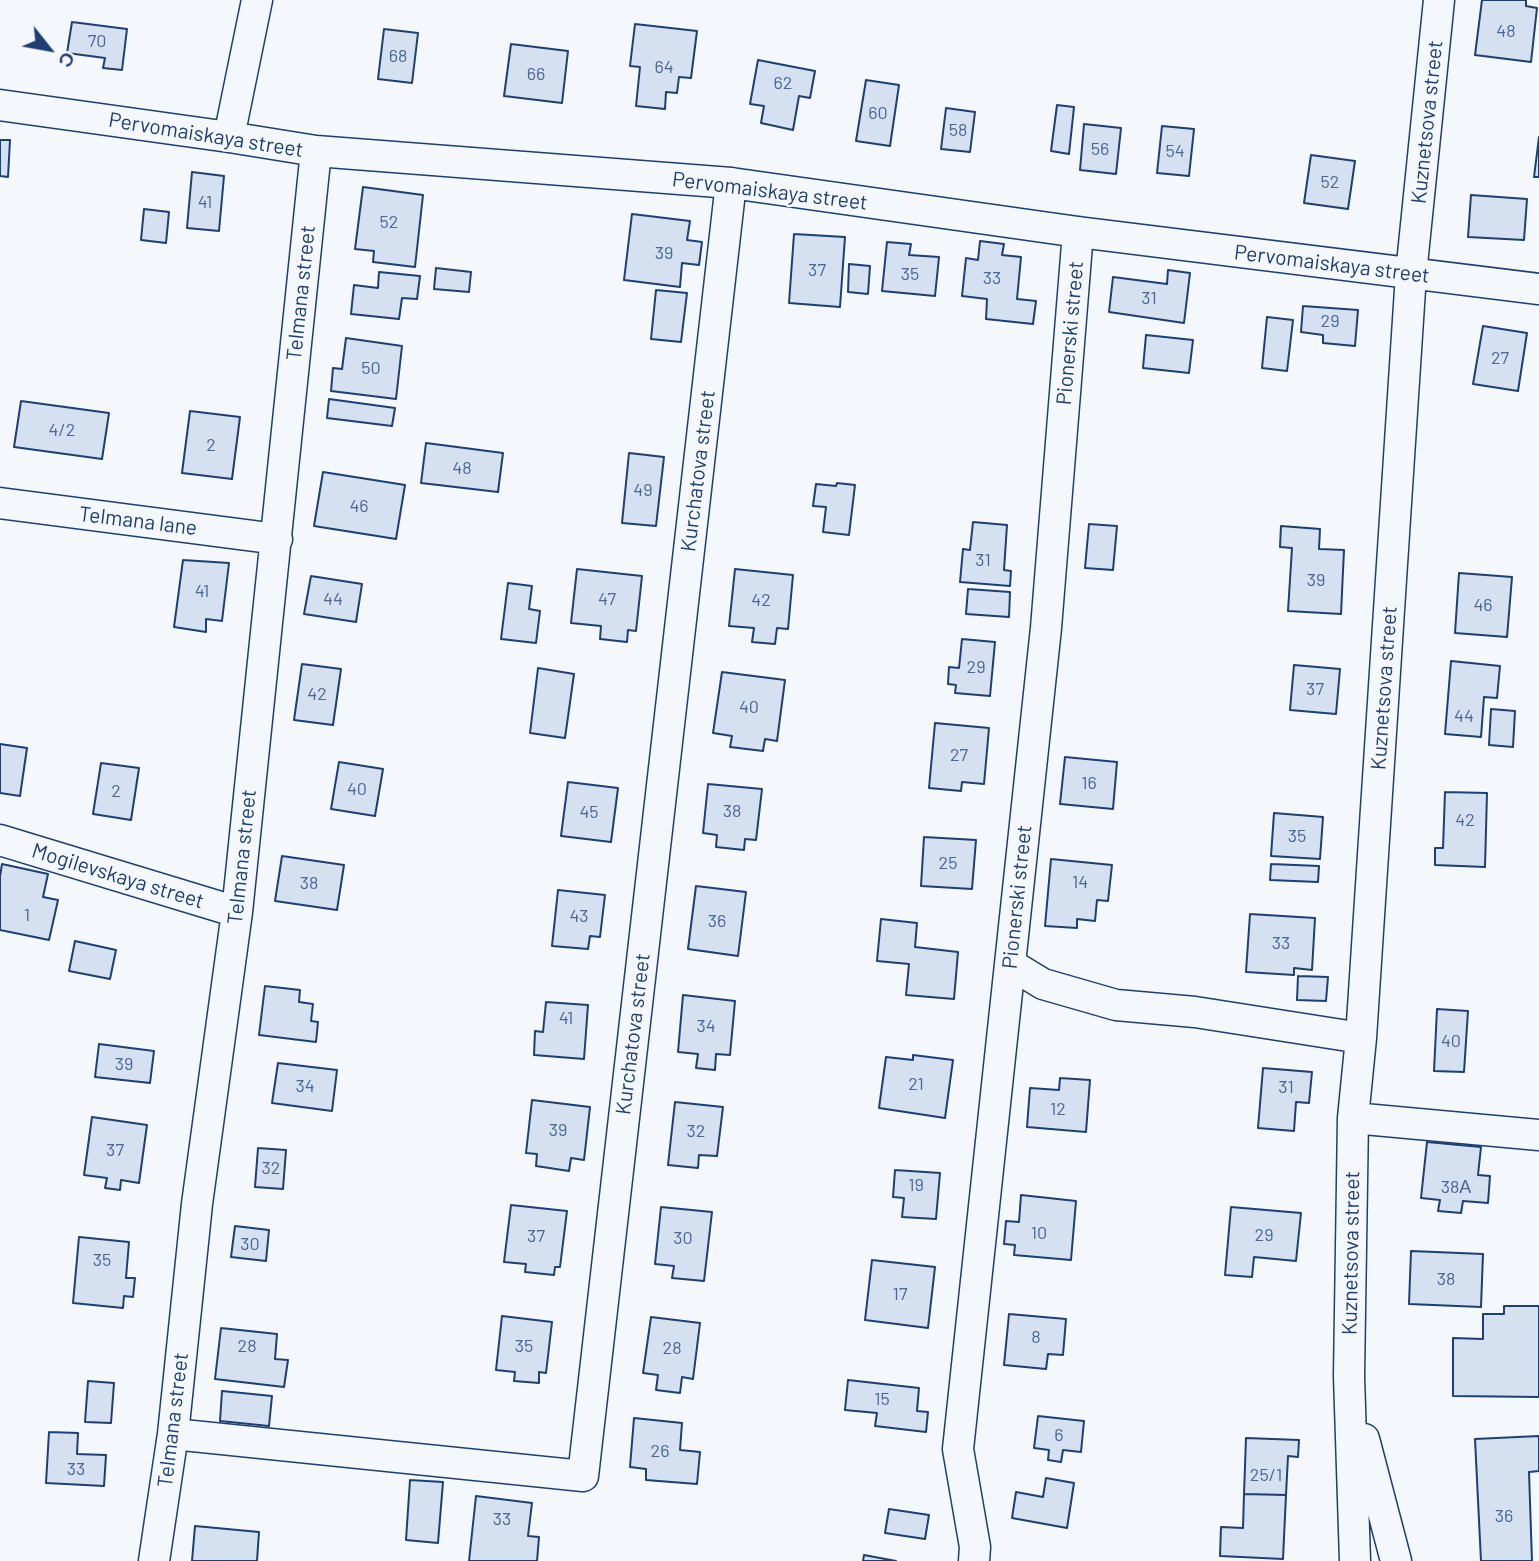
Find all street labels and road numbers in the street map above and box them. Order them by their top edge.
street label: Kuznetsova street [1406,39,1448,205]
street label: Pervomaiskaya street [107,107,305,163]
street label: Pervomaiskaya street [671,167,869,215]
street label: Telmana street [281,224,321,362]
street label: Pervomaiskaya street [1233,240,1431,288]
street label: Pionerski street [1051,260,1089,406]
street label: Kurchatova street [676,389,720,553]
street label: Telmana lane [78,501,198,541]
street label: Kuznetsova street [1366,605,1402,771]
street label: Telmana street [222,788,262,926]
street label: Pionerski street [997,824,1037,970]
street label: Mogilevskaya street [29,838,207,914]
street label: Kurchatova street [611,952,655,1116]
street label: Kuznetsova street [1337,1171,1365,1335]
street label: Telmana street [152,1351,194,1489]

